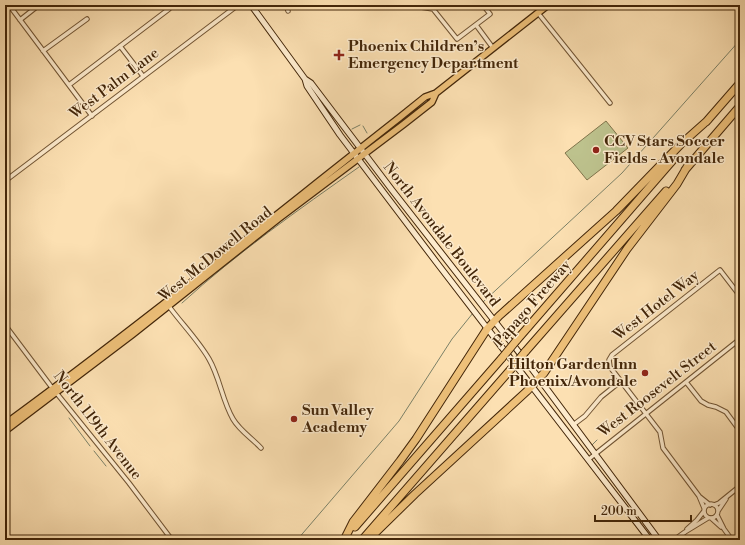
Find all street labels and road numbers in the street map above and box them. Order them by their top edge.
street label: West Palm Lane [65,44,163,124]
street label: North Avondale Boulevard [379,158,504,311]
street label: West McDowell Road [154,202,276,307]
street label: Papago Freeway [489,255,576,351]
street label: West Hotel Way [609,266,703,345]
street label: West Roosevelt Street [594,337,721,442]
street label: North 119th Avenue [49,367,146,483]

